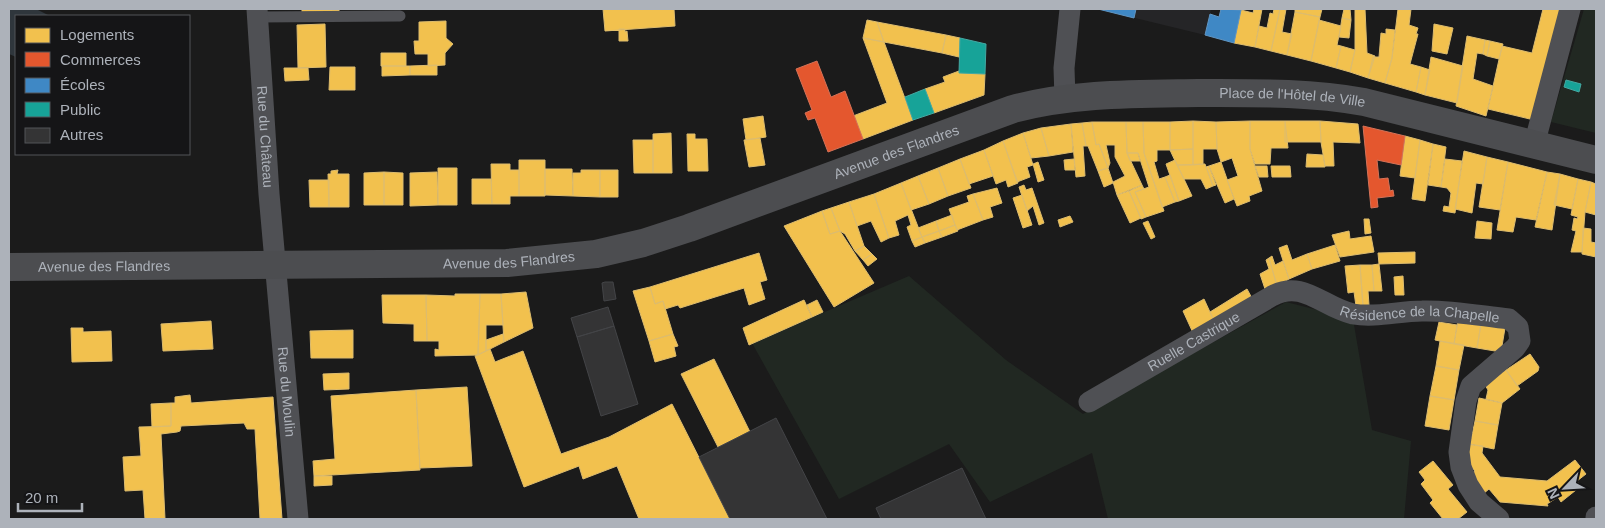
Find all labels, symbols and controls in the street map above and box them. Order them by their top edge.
legend [15,15,190,155]
text: Logements [60,26,134,43]
text: Commerces [60,51,141,68]
text: Écoles [60,76,105,93]
street label: Rue du Château [254,85,277,188]
street label: Place de l'Hôtel de Ville [1219,85,1367,110]
text: Public [60,101,101,118]
street label: Avenue des Flandres [832,122,961,182]
text: Autres [60,126,103,143]
street label: Avenue des Flandres [443,248,576,272]
street label: Avenue des Flandres [38,258,170,275]
street label: Résidence de la Chapelle [1338,303,1501,326]
street label: Ruelle Castrique [1145,308,1243,374]
street label: Rue du Moulin [275,346,299,438]
north arrow [1540,463,1590,513]
scale bar [18,480,81,512]
text: N [1544,486,1563,501]
text: 20 m [25,489,58,506]

